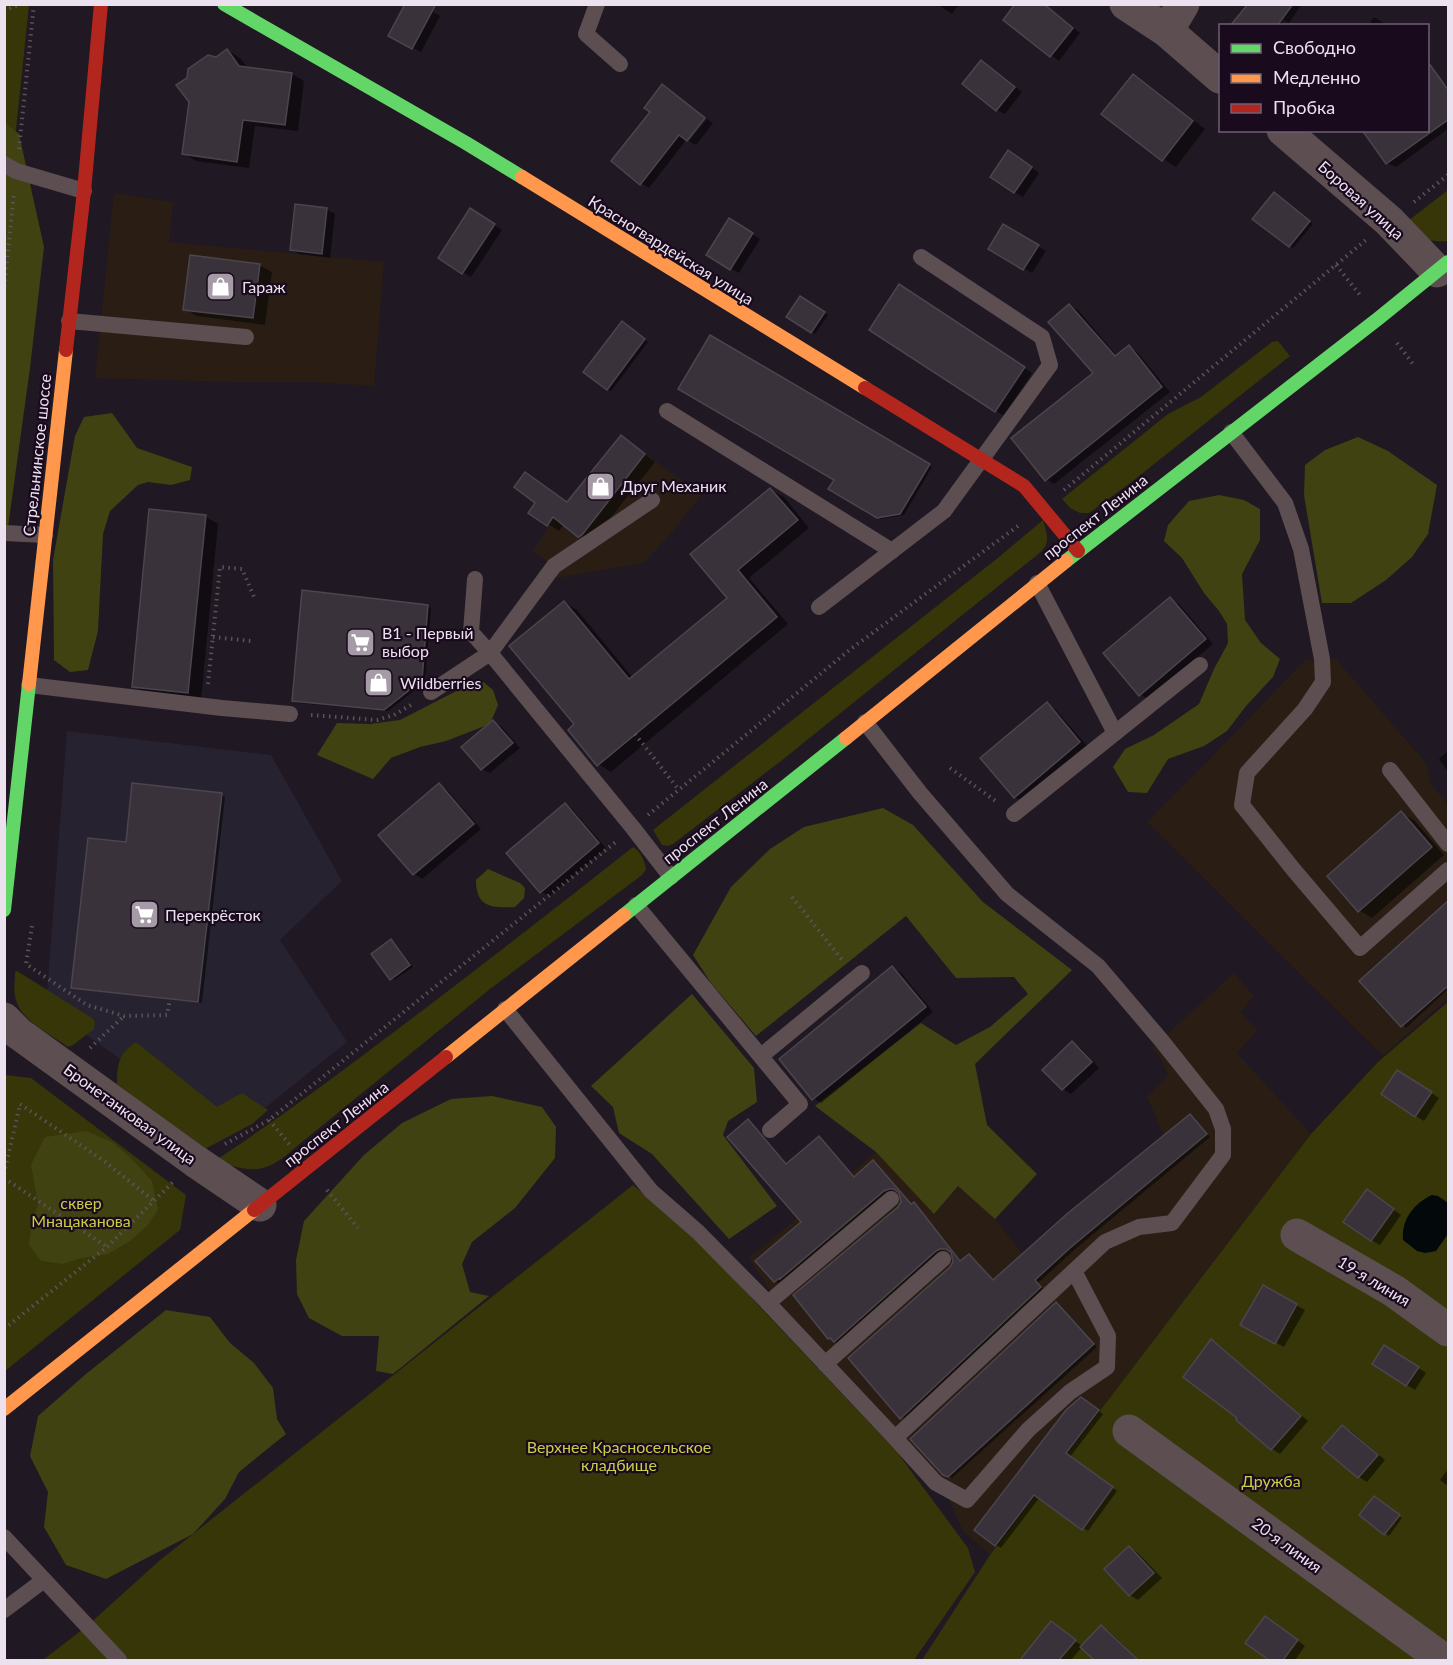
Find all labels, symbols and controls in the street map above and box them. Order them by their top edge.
legend [1219,24,1429,132]
text: Свободно [1273,36,1356,58]
text: Медленно [1273,66,1361,88]
text: Пробка [1273,96,1335,118]
street label: Боровая улица [1315,156,1408,243]
street label: Красногвардейская улица [585,191,757,308]
shop icon: Гараж [205,271,237,303]
place label: Гараж [242,277,286,296]
street label: Стрельнинское шоссе [19,373,54,537]
shop icon: Друг Механик [584,470,616,502]
street label: проспект Ленина [1039,470,1151,563]
place label: Друг Механик [621,476,727,495]
place label: В1 - Первый выбор [382,623,473,660]
supermarket icon: В1 - Первый выбор [345,626,377,658]
shop icon: Wildberries [363,667,395,699]
place label: Wildberries [400,673,481,692]
street label: проспект Ленина [659,774,771,867]
supermarket icon: Перекрёсток [128,899,160,931]
place label: Перекрёсток [165,905,262,924]
street label: Бронетанковая улица [61,1059,200,1168]
street label: проспект Ленина [280,1077,392,1170]
park label: сквер Мнацаканова [31,1193,131,1230]
street label: 19-я линия [1335,1252,1414,1310]
park label: Верхнее Красносельское кладбище [527,1437,711,1474]
park label: Дружба [1241,1471,1301,1490]
street label: 20-я линия [1249,1513,1326,1576]

